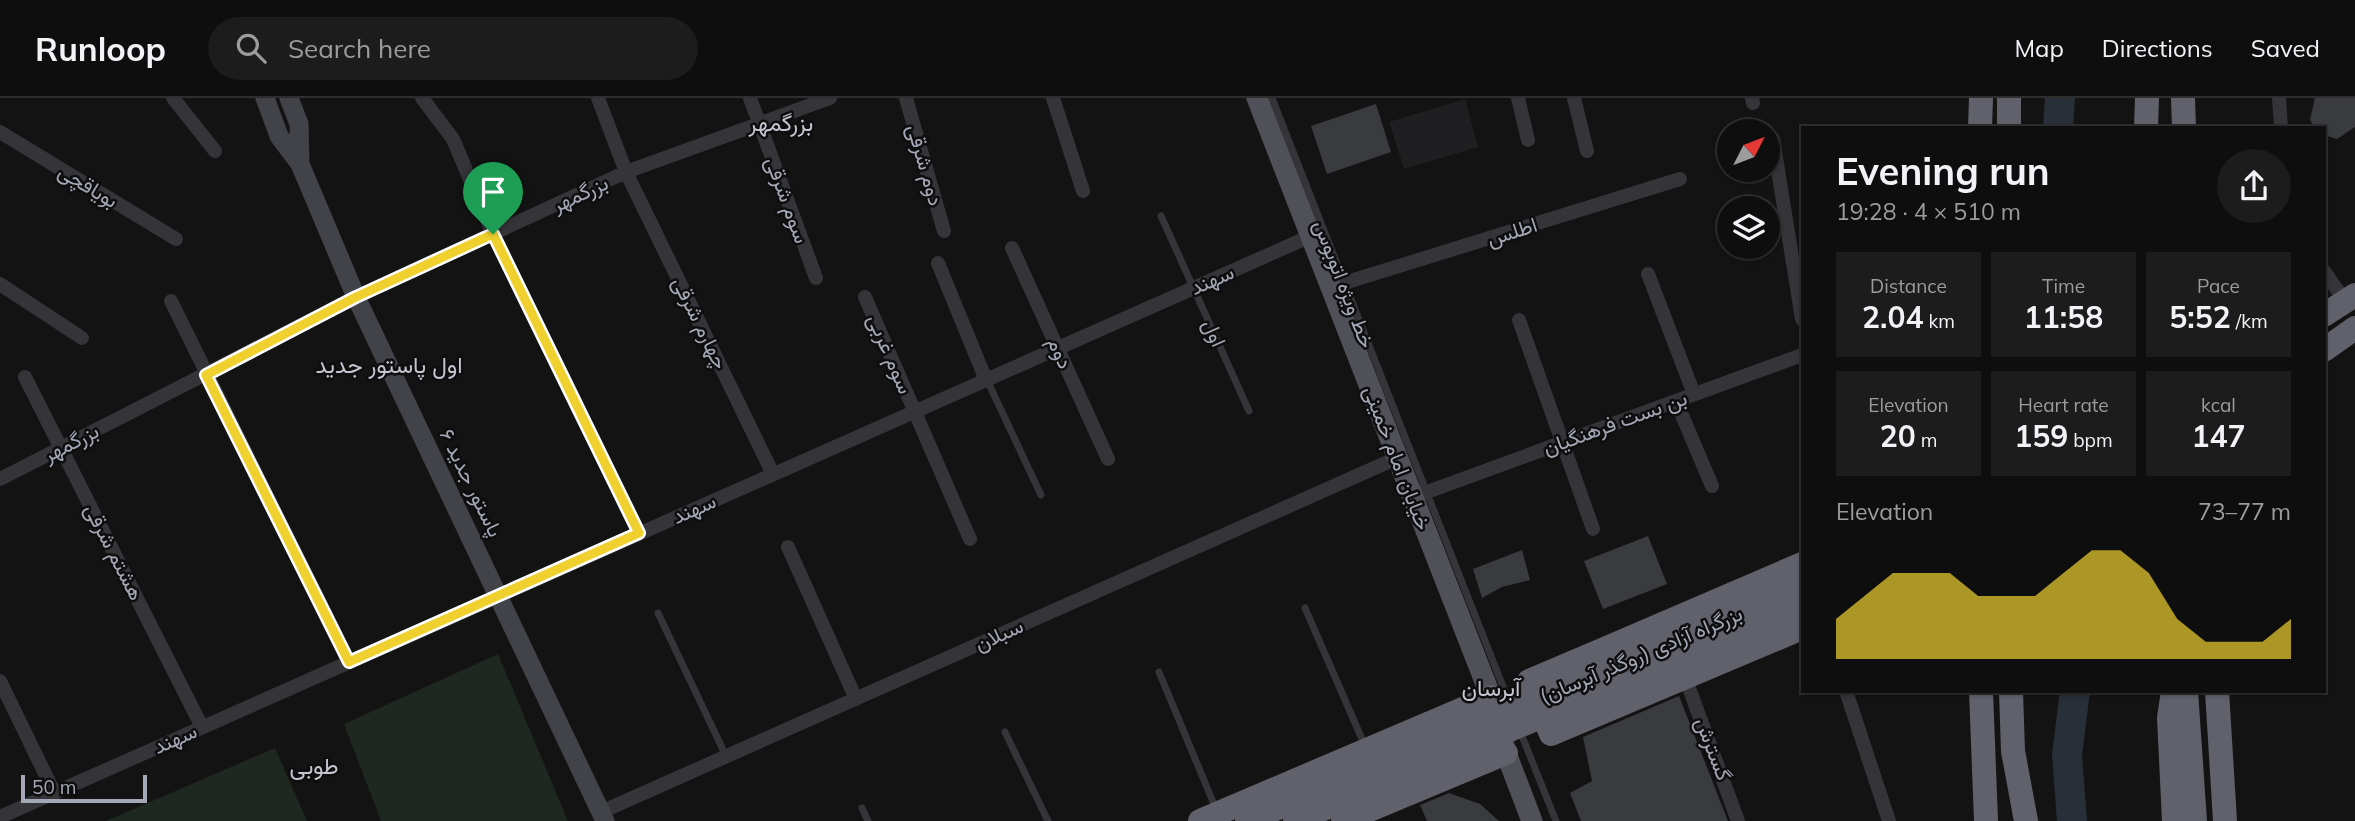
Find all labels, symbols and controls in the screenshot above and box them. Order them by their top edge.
search box [208,17,698,80]
text: Runloop [35,28,166,69]
icon: search [232,29,270,67]
text: Search here [288,32,431,65]
text: Map [2014,33,2064,63]
text: Directions [2102,33,2213,63]
text: Saved [2251,33,2320,63]
district label: بزرگمهر [748,108,813,138]
north arrow [1717,119,1780,182]
map controls [1717,119,1780,259]
street label: دوم شرقی [900,121,950,209]
text: Evening run [1836,147,2050,195]
button: share [2217,149,2291,223]
street label: سوم شرقی [758,153,816,247]
street label: بویاقچی [53,157,123,215]
pin [463,162,523,234]
street label: بزرگمهر [546,169,612,219]
icon: arrive [474,173,512,211]
button: layers [1717,196,1780,259]
text: 19:28 · 4 × 510 m [1836,197,2021,226]
street label: اطلس [1483,211,1540,251]
street label: خط ویژه اتوبوس [1308,216,1381,352]
street label: سهند [1186,258,1238,301]
street label: چهارم شرقی [665,272,735,374]
text: Distance [1870,274,1947,298]
text: Time [2042,274,2085,298]
text: Pace [2197,274,2240,298]
text: 2.04 [1862,298,1924,336]
text: 11:58 [2024,298,2103,336]
text: 5:52 [2169,298,2231,336]
text: km [1924,309,1955,333]
text: /km [2231,309,2268,333]
street label: سوم غربی [861,310,919,398]
street label: اول [1197,315,1232,351]
street label: دوم [1041,333,1079,373]
district label: اول پاستور جدید [316,350,462,381]
street label: خیابان امام خمینی [1357,382,1437,534]
street label: بن بست فرهنگیان [1539,384,1691,461]
text: Elevation [1868,393,1949,417]
text: Heart rate [2018,393,2109,417]
text: kcal [2201,393,2236,417]
street label: بزرگمهر [37,417,103,468]
text: 20 [1880,417,1916,455]
text: 159 [2014,417,2068,455]
text: 147 [2192,417,2246,455]
street label: پاستور جدید ۶ [433,424,509,542]
text: m [1916,428,1937,452]
text: bpm [2068,428,2113,452]
street label: سهند [668,487,720,530]
text: Elevation [1836,497,1933,526]
text: 73–77 m [2198,497,2291,526]
street label: هشتم شرقی [78,499,150,605]
street label: بزرگراه آزادی (روگذر آبرسان) [1535,600,1746,710]
street label: سبلان [970,612,1027,656]
district label: آبرسان [1462,673,1522,703]
street label: گسترش [1689,713,1738,784]
street label: سهند [149,717,201,760]
district label: طوبی [289,751,339,781]
scale bar [21,772,147,804]
text: 50 m [32,775,76,799]

